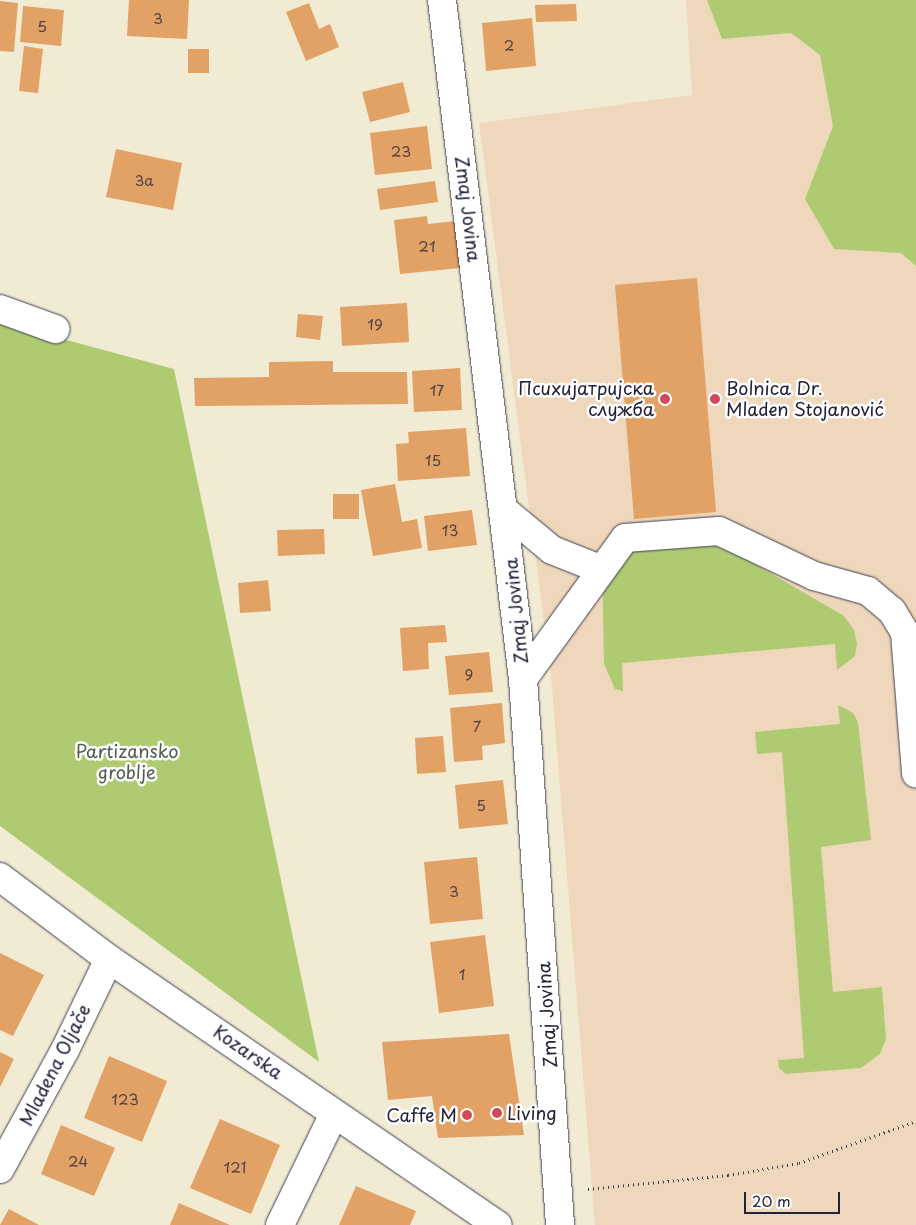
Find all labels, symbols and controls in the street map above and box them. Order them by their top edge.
house number: 3 [153,9,163,27]
house number: 5 [37,17,47,35]
house number: 2 [504,36,514,54]
house number: 23 [391,142,411,160]
street label: Zmaj Jovina [451,155,485,263]
house number: 3a [134,171,154,189]
house number: 21 [418,237,436,255]
house number: 19 [367,315,383,333]
place label: Психијатријска служба [518,378,654,420]
place label: Bolnica Dr. Mladen Stojanović [726,378,885,420]
house number: 17 [430,381,444,399]
marker: Психијатријска служба [658,392,672,406]
marker: Bolnica Dr. Mladen Stojanović [708,392,722,406]
house number: 15 [425,451,441,469]
house number: 13 [442,521,458,539]
street label: Zmaj Jovina [500,557,532,665]
house number: 9 [465,665,473,683]
house number: 7 [473,717,481,735]
park label: Partizansko groblje [75,741,179,784]
house number: 5 [476,796,486,814]
house number: 3 [449,882,459,900]
street label: Zmaj Jovina [533,961,561,1069]
house number: 1 [459,965,465,983]
street label: Mladena Oljače [15,1000,95,1130]
street label: Kozarska [209,1020,287,1084]
house number: 123 [111,1090,139,1108]
place label: Living [507,1102,557,1124]
place label: Caffe M [386,1104,457,1126]
marker: Living [491,1107,503,1119]
marker: Caffe M [461,1109,473,1121]
house number: 24 [68,1152,88,1170]
house number: 121 [223,1158,247,1176]
scale bar [746,1182,842,1214]
text: 20 m [752,1189,791,1212]

